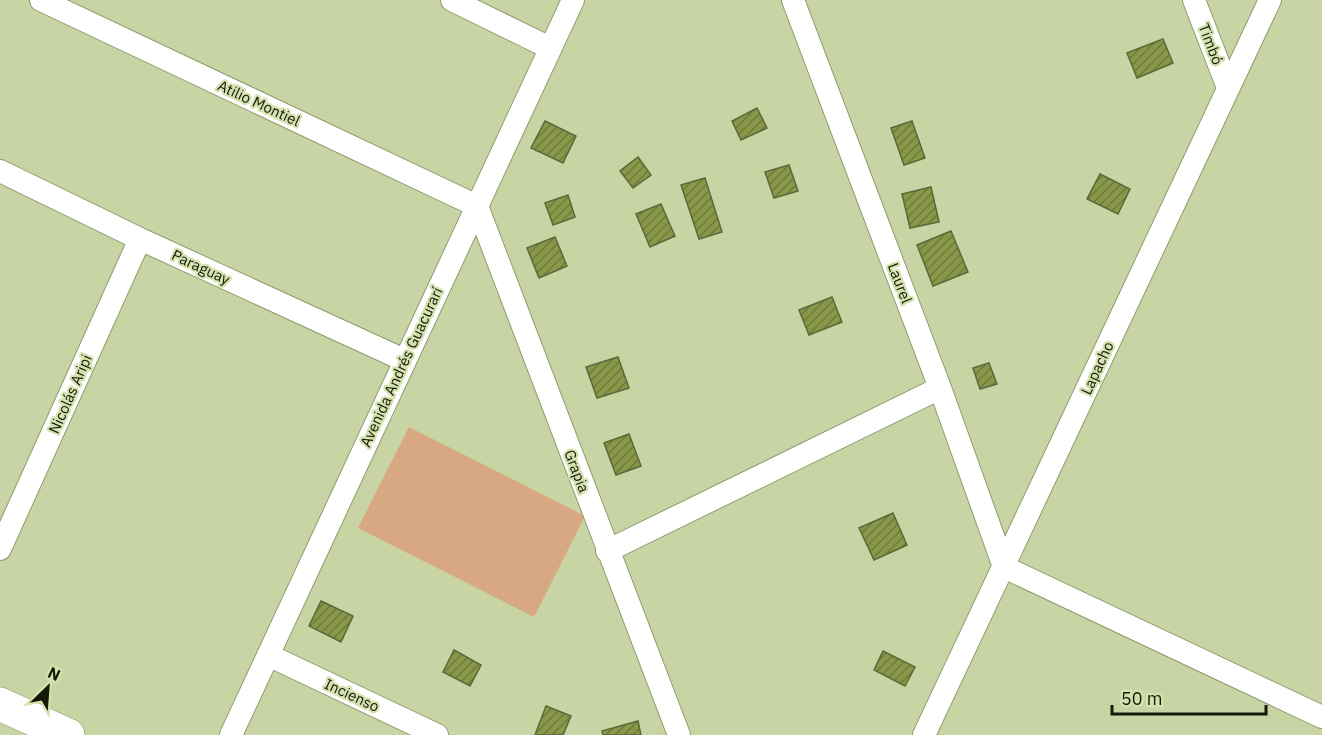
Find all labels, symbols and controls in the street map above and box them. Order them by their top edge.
street label: Timbó [1195,21,1227,67]
street label: Atilio Montiel [215,76,303,130]
street label: Paraguay [169,245,234,289]
street label: Laurel [884,260,916,306]
street label: Avenida Andrés Guacurarí [356,284,447,450]
street label: Lapacho [1076,338,1118,398]
street label: Nicolás Aripi [44,352,96,436]
street label: Grapia [560,447,594,495]
north arrow [18,657,78,717]
text: N [45,662,64,685]
street label: Incienso [322,674,382,716]
scale bar [1112,678,1266,716]
text: 50 m [1121,687,1163,710]

